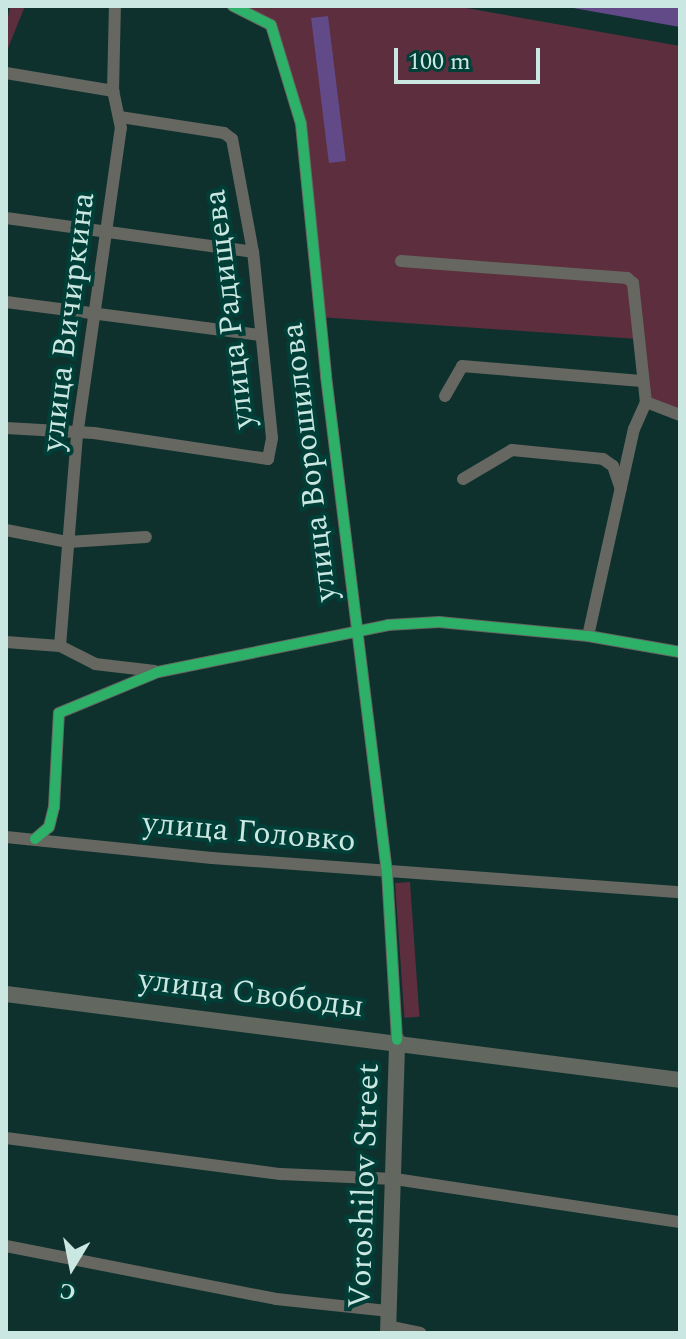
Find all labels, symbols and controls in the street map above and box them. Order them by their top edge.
scale bar [398,32,544,82]
text: 100 m [408,44,471,80]
street label: улица Радищева [196,187,264,431]
street label: улица Вичиркина [34,190,104,454]
street label: улица Ворошилова [274,320,346,604]
street label: улица Головко [141,805,357,861]
street label: улица Свободы [136,961,366,1027]
street label: Voroshilov Street [342,1063,388,1309]
north arrow [32,1227,112,1307]
text: С [57,1274,78,1309]

